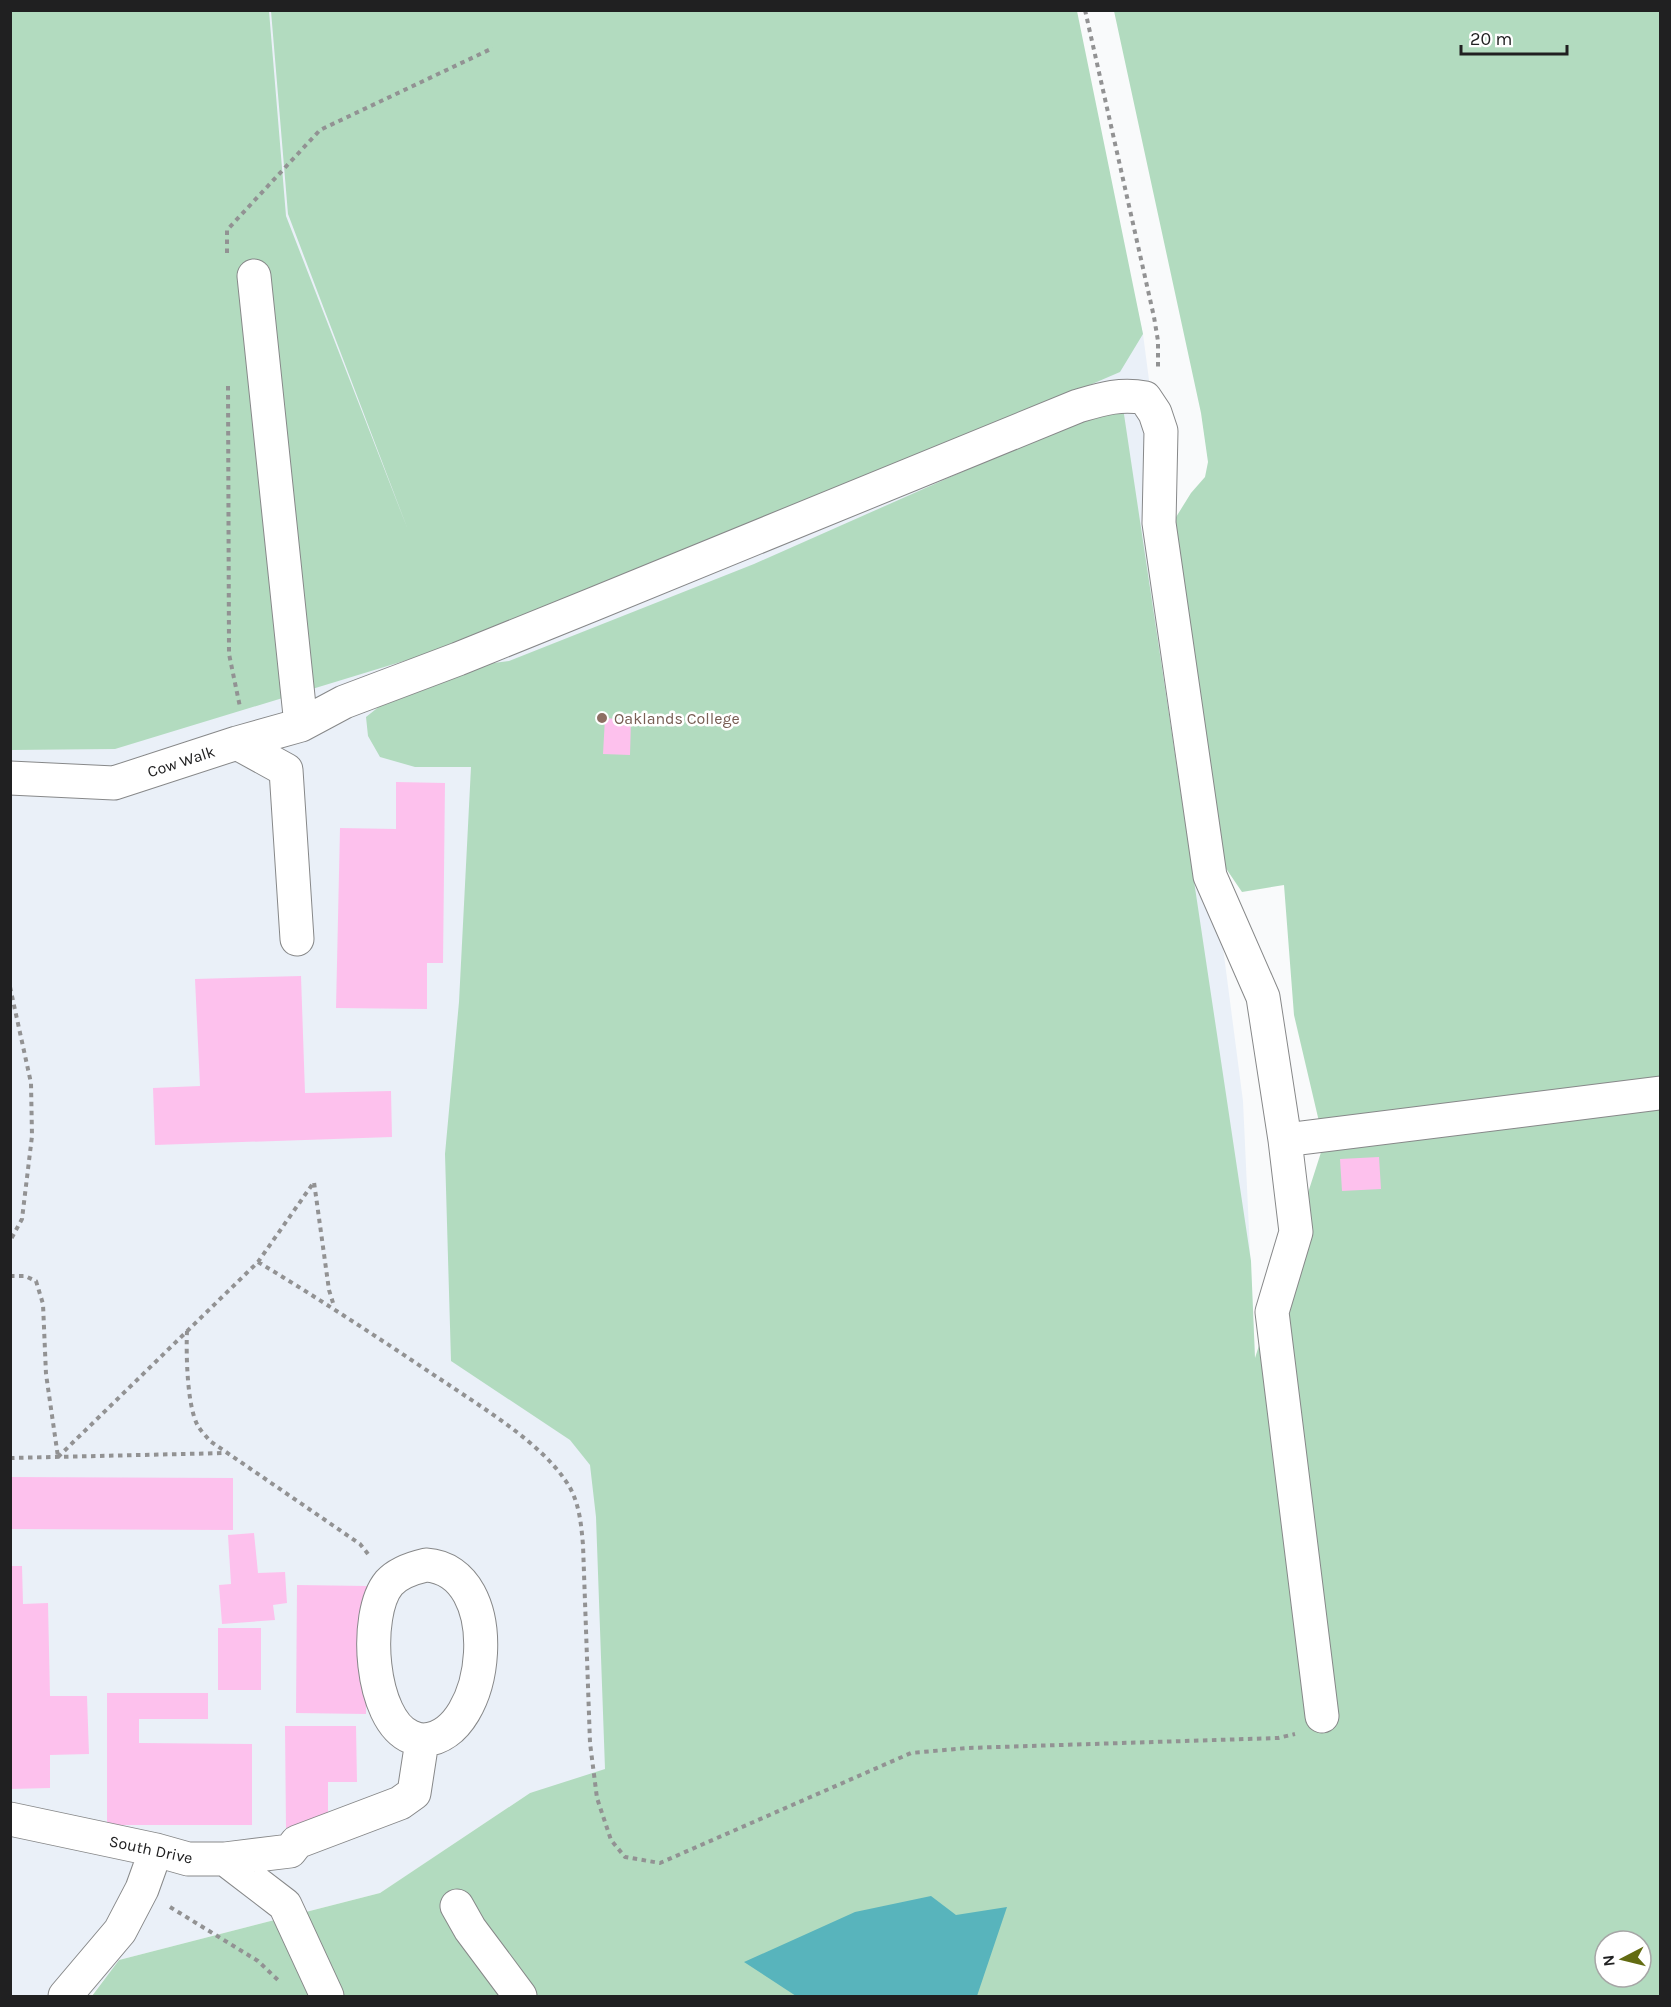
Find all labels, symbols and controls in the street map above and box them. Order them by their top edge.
scale bar [1461,18,1568,56]
text: 20 m [1470,28,1512,50]
place label: Oaklands College [614,709,740,728]
marker: Oaklands College [595,711,609,725]
street label: Cow Walk [145,742,217,781]
street label: South Drive [107,1831,194,1868]
north arrow [1593,1929,1653,1989]
text: N [1598,1954,1619,1968]

